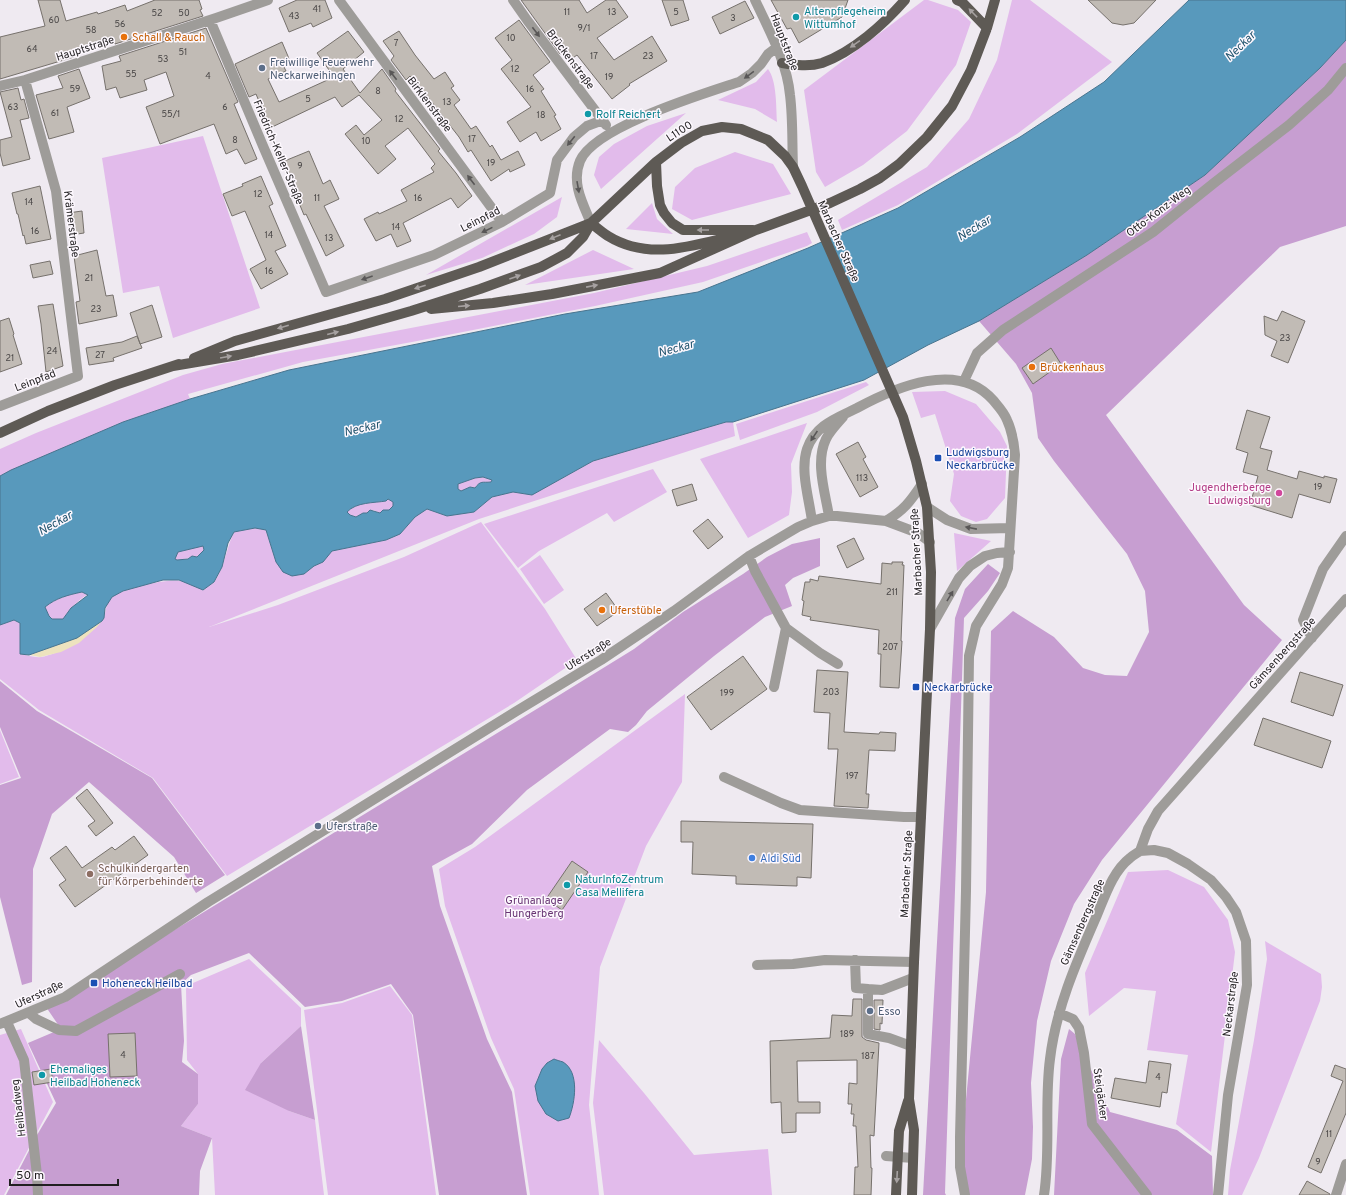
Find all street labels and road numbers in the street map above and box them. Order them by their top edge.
street label: Hauptstraße [767,12,801,73]
street label: Brückenstraße [543,27,597,92]
street label: Hauptstraße [55,33,116,65]
street label: Birklenstraße [404,74,455,135]
street label: Friedrich-Keller-Straße [250,98,307,207]
street label: L1100 [664,118,695,145]
street label: Otto-Konz-Weg [1124,183,1193,241]
street label: Krämerstraße [60,190,82,258]
street label: Marbacher Straße [814,198,862,284]
street label: Leinpfad [458,204,503,236]
street label: Leinpfad [13,367,58,395]
street label: Marbacher Straße [908,508,926,596]
street label: Gämsenbergstraße [1246,614,1319,693]
street label: Uferstraße [563,635,614,675]
street label: Marbacher Straße [898,830,916,918]
street label: Gämsenbergstraße [1058,877,1108,968]
street label: Neckarstraße [1220,971,1242,1038]
street label: Uferstraße [13,978,66,1012]
street label: Steigäcker [1089,1067,1111,1122]
street label: Heilbadweg [9,1078,29,1137]

